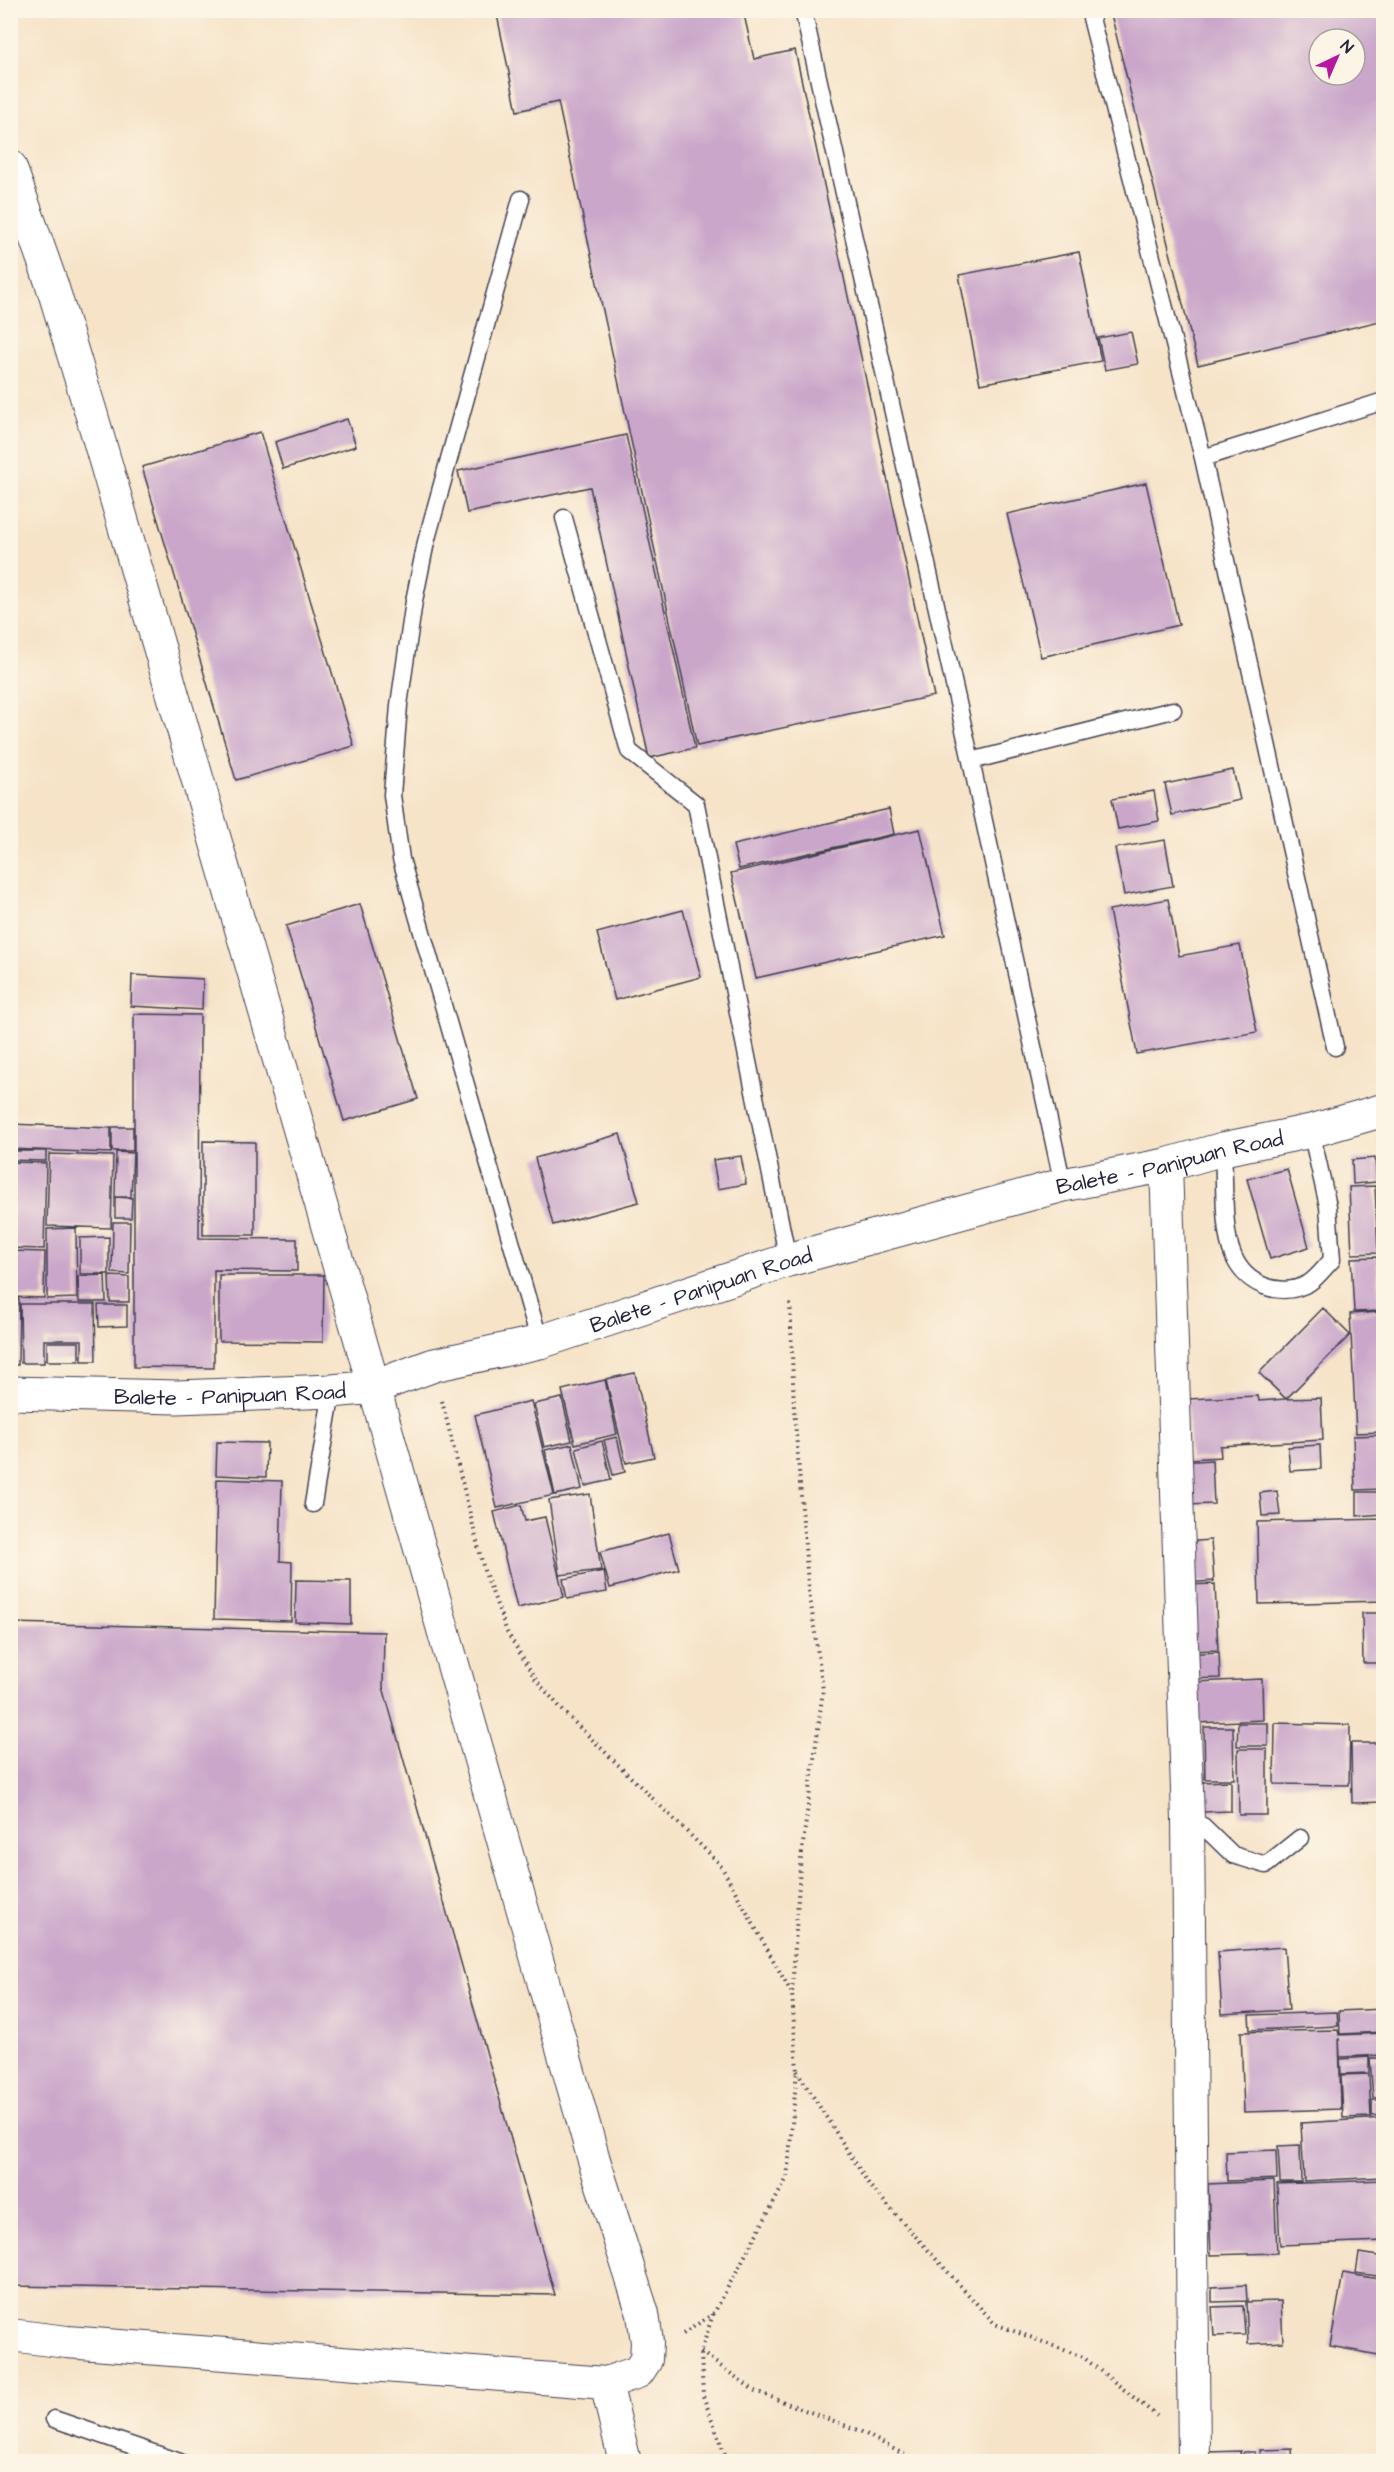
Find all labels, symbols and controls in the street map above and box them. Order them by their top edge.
north arrow [1307,27,1367,87]
text: N [1335,36,1358,58]
street label: Balete - Panipuan Road [1053,1123,1286,1203]
street label: Balete - Panipuan Road [586,1240,816,1341]
street label: Balete - Panipuan Road [114,1376,347,1414]

